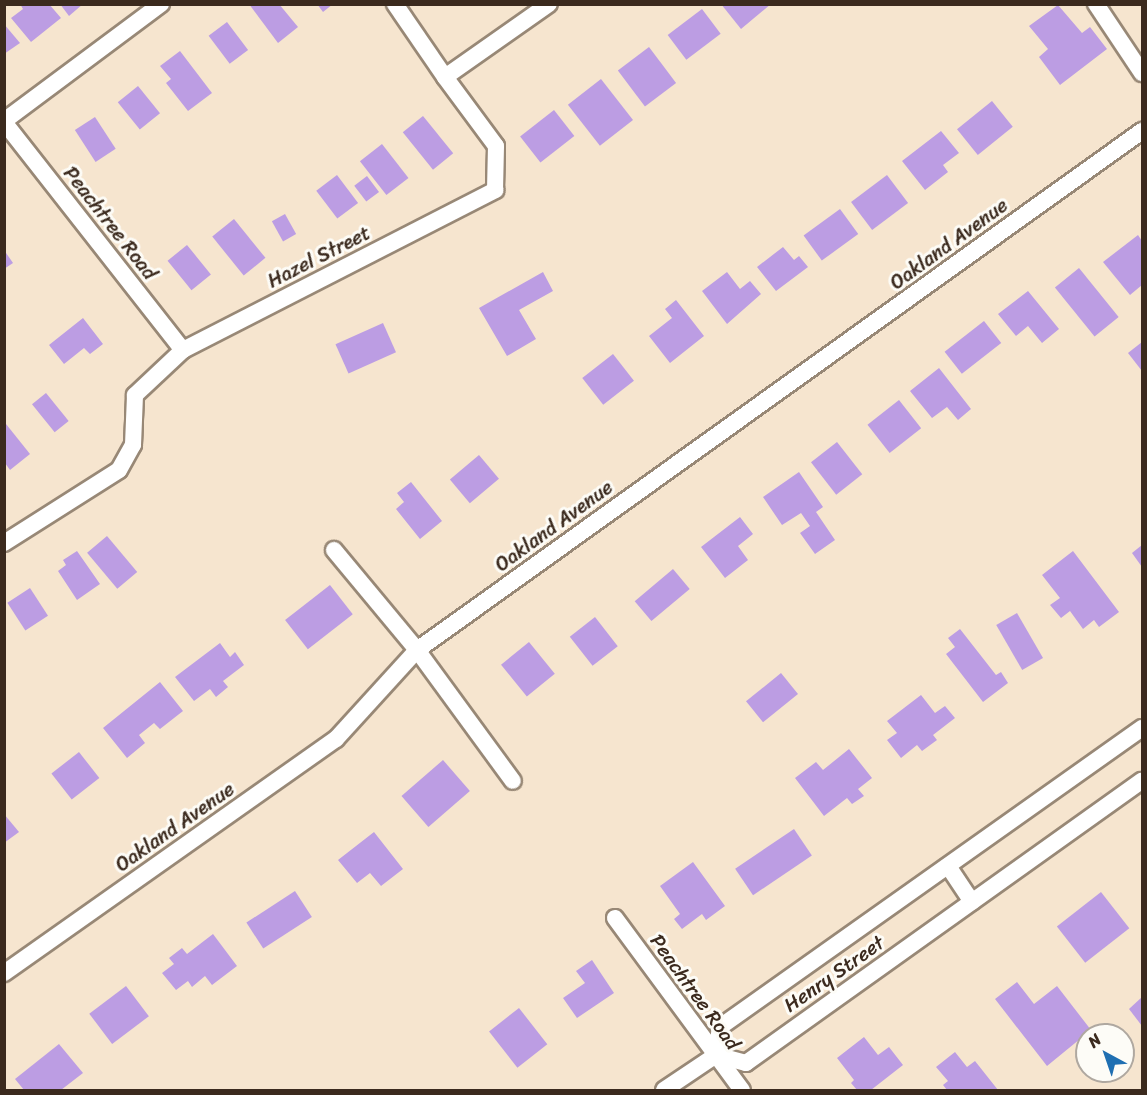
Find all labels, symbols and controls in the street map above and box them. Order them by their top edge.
street label: Peachtree Road [58,162,162,284]
street label: Oakland Avenue [885,193,1013,295]
street label: Hazel Street [263,221,375,293]
street label: Oakland Avenue [490,475,618,577]
street label: Oakland Avenue [111,777,239,877]
street label: Peachtree Road [645,929,745,1055]
street label: Henry Street [779,931,889,1017]
north arrow [1075,1023,1135,1083]
text: N [1081,1026,1108,1055]

